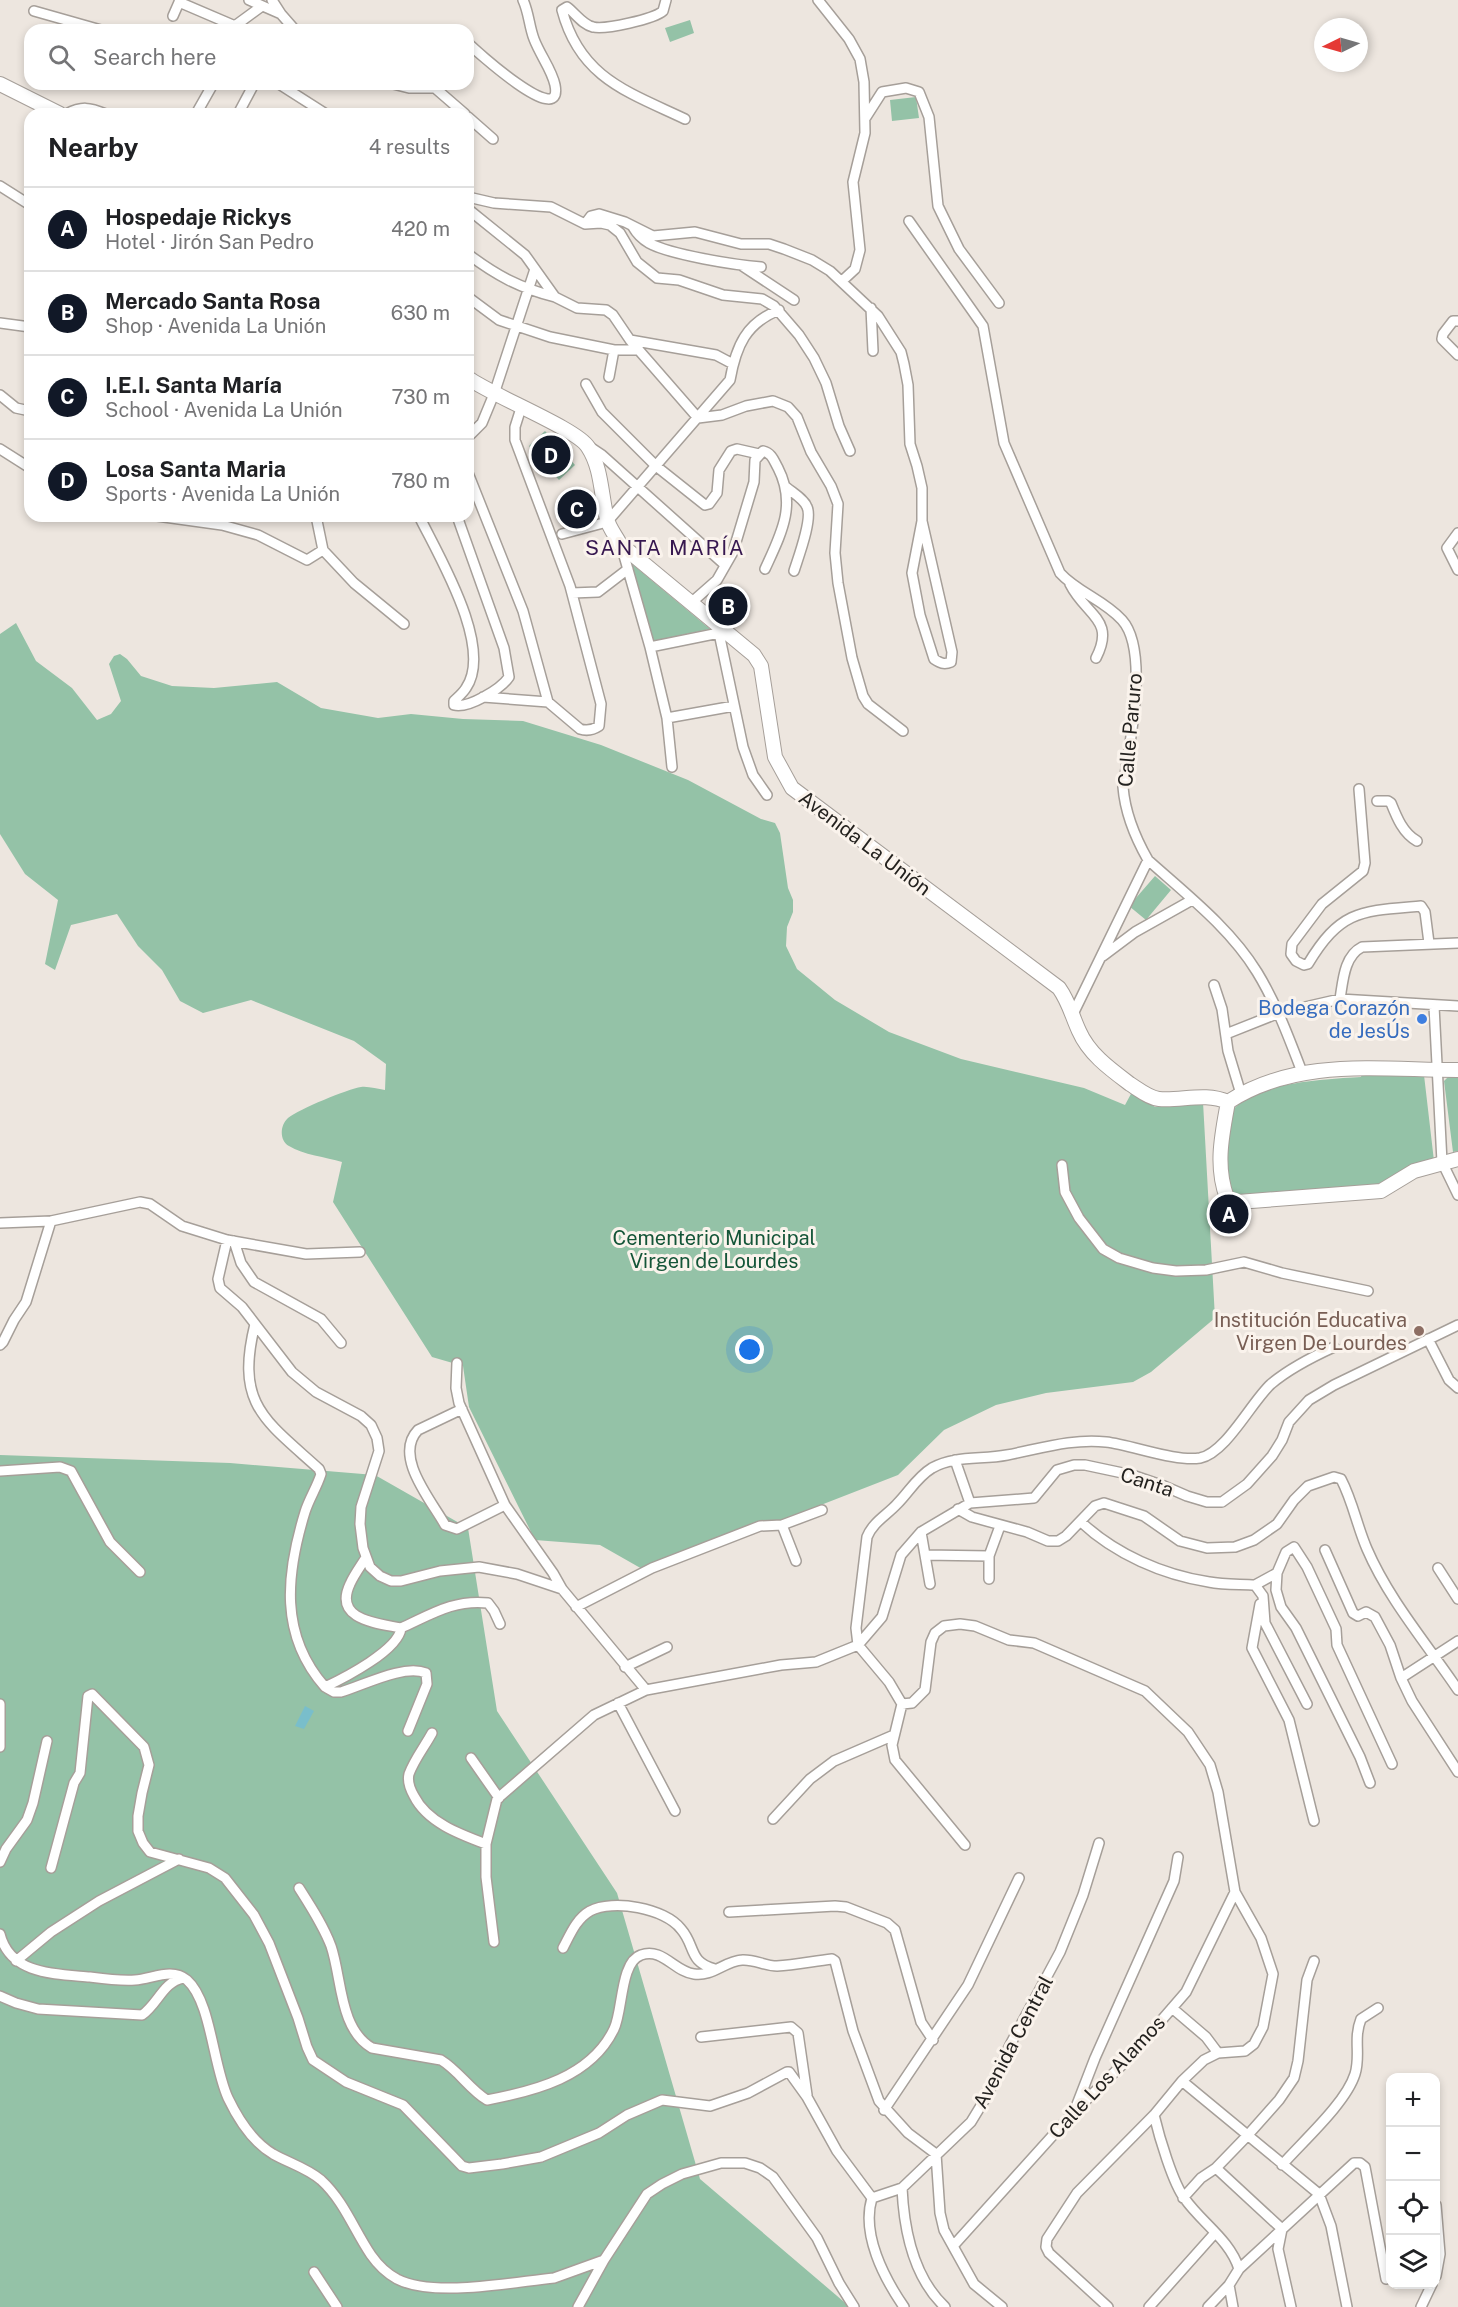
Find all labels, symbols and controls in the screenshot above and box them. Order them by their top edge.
north arrow [1314,18,1368,72]
search box [24,24,474,90]
icon: search [45,41,78,74]
text: Search here [93,44,217,70]
text: Nearby [48,132,138,163]
text: 4 results [369,135,450,159]
text: Hospedaje Rickys [105,204,292,230]
text: A [60,217,75,241]
text: 420 m [391,217,450,241]
text: Hotel · Jirón San Pedro [105,230,314,254]
text: Mercado Santa Rosa [105,288,320,314]
text: B [61,301,74,325]
text: 630 m [391,301,450,325]
text: Shop · Avenida La Unión [105,314,326,338]
text: I.E.I. Santa María [105,372,282,398]
text: C [60,385,75,409]
text: 730 m [392,385,450,409]
text: School · Avenida La Unión [105,398,343,422]
pin: D [532,432,570,478]
text: Losa Santa Maria [105,456,286,482]
text: D [60,469,75,493]
text: 780 m [391,469,450,493]
text: Sports · Avenida La Unión [105,482,340,506]
pin: C [558,486,596,532]
district label: SANTA MARÍA [585,535,745,560]
pin: B [708,584,748,628]
street label: Calle Paruro [1113,672,1147,788]
street label: Avenida La Unión [794,786,936,900]
place label: Bodega Corazón de JesÚs [1258,996,1410,1043]
marker: Bodega Corazón de JesÚs [1415,1012,1429,1026]
pin: A [1210,1192,1248,1236]
park label: Cementerio Municipal Virgen de Lourdes [612,1226,816,1273]
place label: Institución Educativa Virgen De Lourdes [1214,1308,1407,1355]
marker: Institución Educativa Virgen De Lourdes [1412,1324,1426,1338]
your location [735,1335,764,1364]
street label: Canta [1117,1462,1177,1502]
street label: Avenida Central [968,1971,1058,2113]
street label: Calle Los Alamos [1044,2011,1170,2143]
map controls [1386,2073,1440,2289]
button: + [1386,2073,1440,2127]
button: − [1386,2127,1440,2181]
button: locate [1386,2181,1440,2235]
button: layers [1386,2235,1440,2289]

